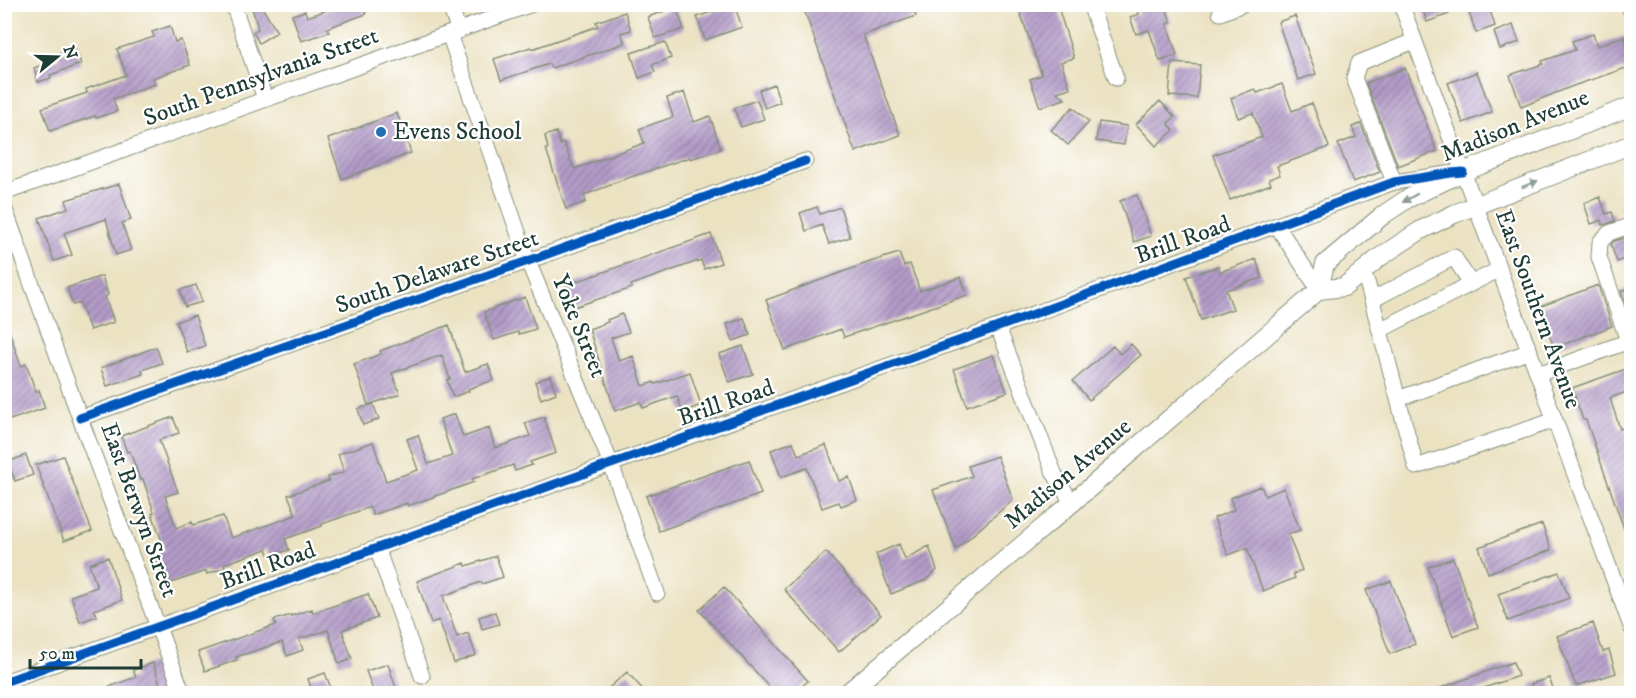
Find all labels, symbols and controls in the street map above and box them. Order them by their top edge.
street label: South Pennsylvania Street [140,20,383,133]
north arrow [27,27,87,87]
text: N [59,43,82,62]
street label: Madison Avenue [1437,83,1593,169]
place label: Evens School [393,117,522,147]
marker: Evens School [374,125,388,139]
one-way arrow [1522,179,1540,189]
one-way arrow [1401,193,1418,203]
street label: East Southern Avenue [1488,205,1588,413]
street label: Brill Road [1131,209,1235,271]
street label: South Delaware Street [332,223,543,321]
street label: Yoke Street [545,270,613,382]
street label: Brill Road [674,373,778,433]
street label: Madison Avenue [998,412,1138,536]
street label: East Berwyn Street [94,419,185,602]
street label: Brill Road [216,535,320,597]
scale bar [30,632,141,670]
text: 50 m [39,643,75,665]

